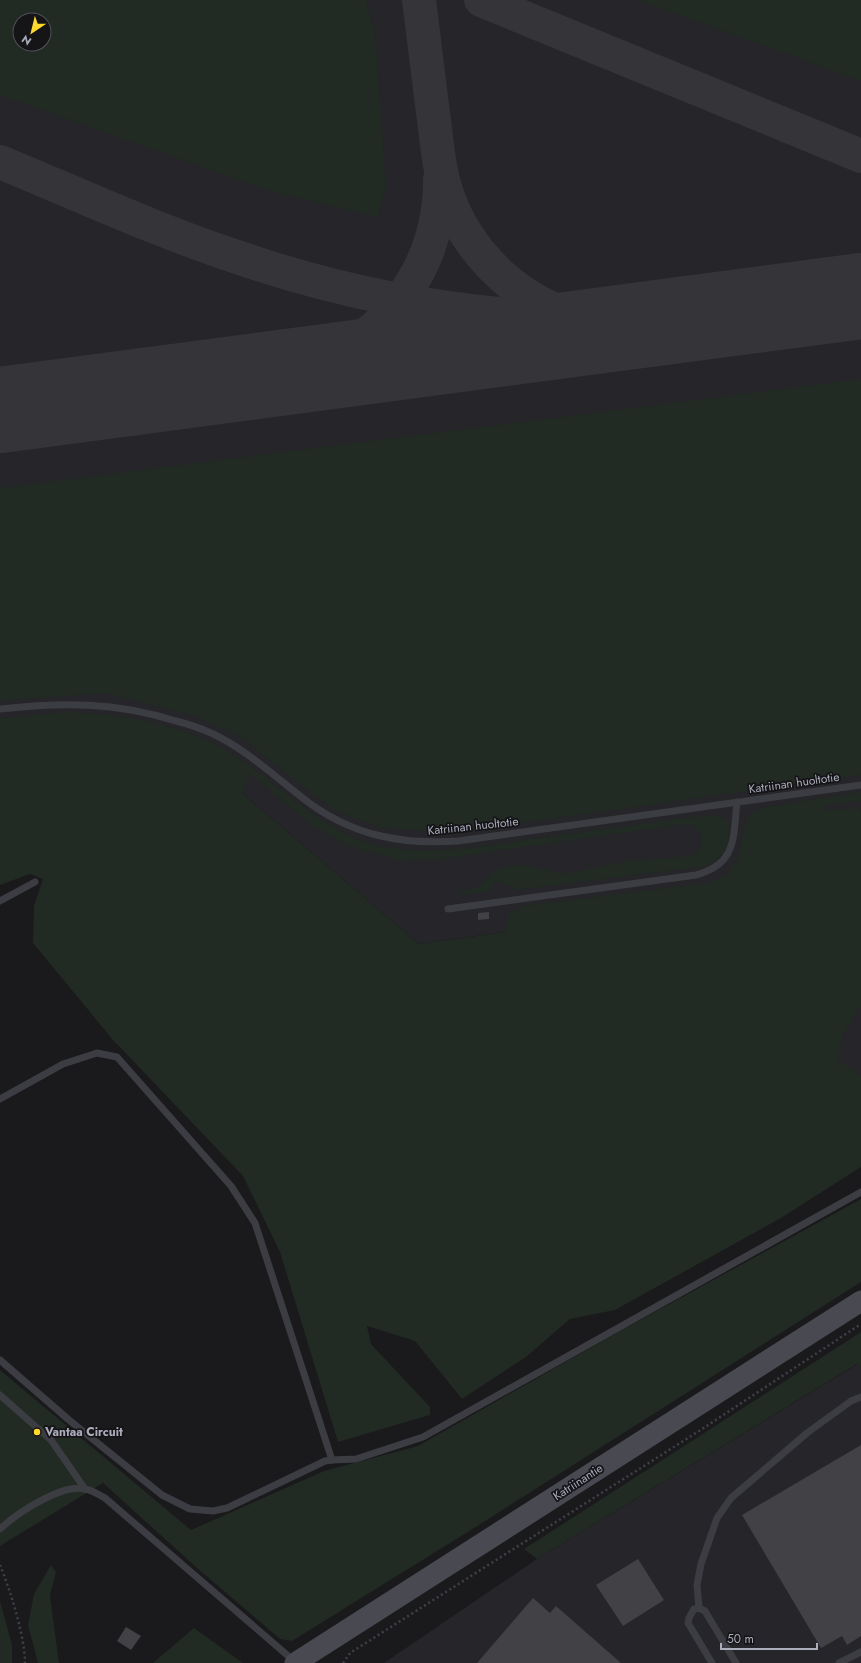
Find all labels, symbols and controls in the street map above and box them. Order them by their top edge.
north arrow [12,12,52,52]
text: N [18,31,34,49]
street label: Katriinan huoltotie [748,768,840,798]
street label: Katriinan huoltotie [427,812,519,840]
place label: Vantaa Circuit [44,1423,123,1441]
marker: Vantaa Circuit [32,1427,42,1437]
street label: Katriinantie [549,1459,607,1505]
scale bar [721,1625,817,1651]
text: 50 m [727,1630,754,1648]

